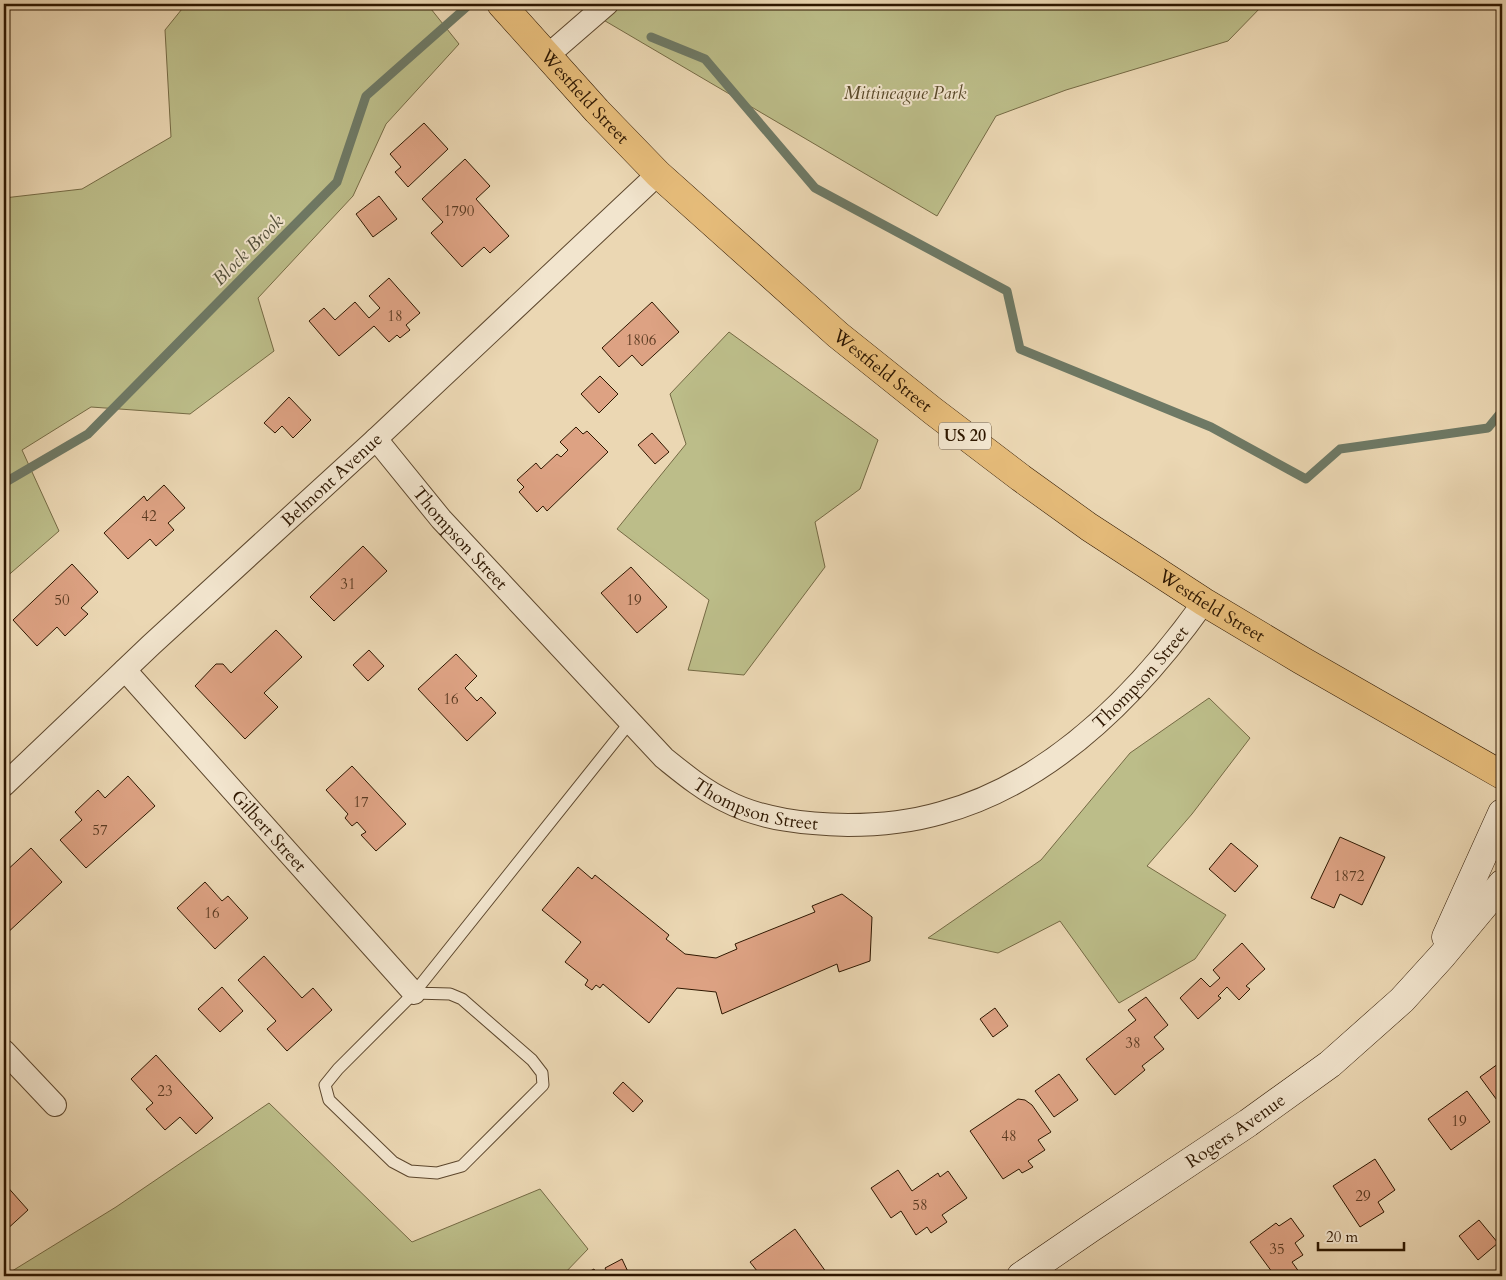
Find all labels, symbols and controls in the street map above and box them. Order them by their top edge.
street label: Westfield Street [534,43,635,150]
park label: Mittineague Park [844,81,966,106]
house number: 1790 [444,201,475,221]
water label: Block Brook [207,208,290,291]
house number: 18 [387,306,403,326]
street label: Westfield Street [827,323,938,418]
house number: 1806 [626,330,657,350]
road number: US 20 [939,422,991,450]
street label: Belmont Avenue [276,427,388,532]
street label: Thompson Street [407,481,514,596]
house number: 42 [141,506,157,526]
street label: Westfield Street [1153,563,1270,648]
house number: 31 [340,574,356,594]
house number: 50 [54,590,70,610]
house number: 19 [626,590,642,610]
street label: Thompson Street [1087,621,1195,735]
house number: 16 [443,689,459,709]
street label: Thompson Street [688,772,819,836]
street label: Gilbert Street [226,785,313,878]
house number: 17 [353,792,369,812]
house number: 57 [92,820,108,840]
house number: 1872 [1334,866,1365,886]
house number: 16 [204,903,220,923]
house number: 38 [1125,1033,1141,1053]
house number: 23 [157,1081,173,1101]
street label: Rogers Avenue [1180,1087,1291,1174]
house number: 19 [1451,1111,1467,1131]
house number: 48 [1001,1126,1017,1146]
house number: 29 [1355,1186,1371,1206]
house number: 58 [912,1195,928,1215]
scale bar [1318,1220,1405,1252]
text: 20 m [1326,1227,1358,1247]
house number: 35 [1269,1239,1285,1259]

